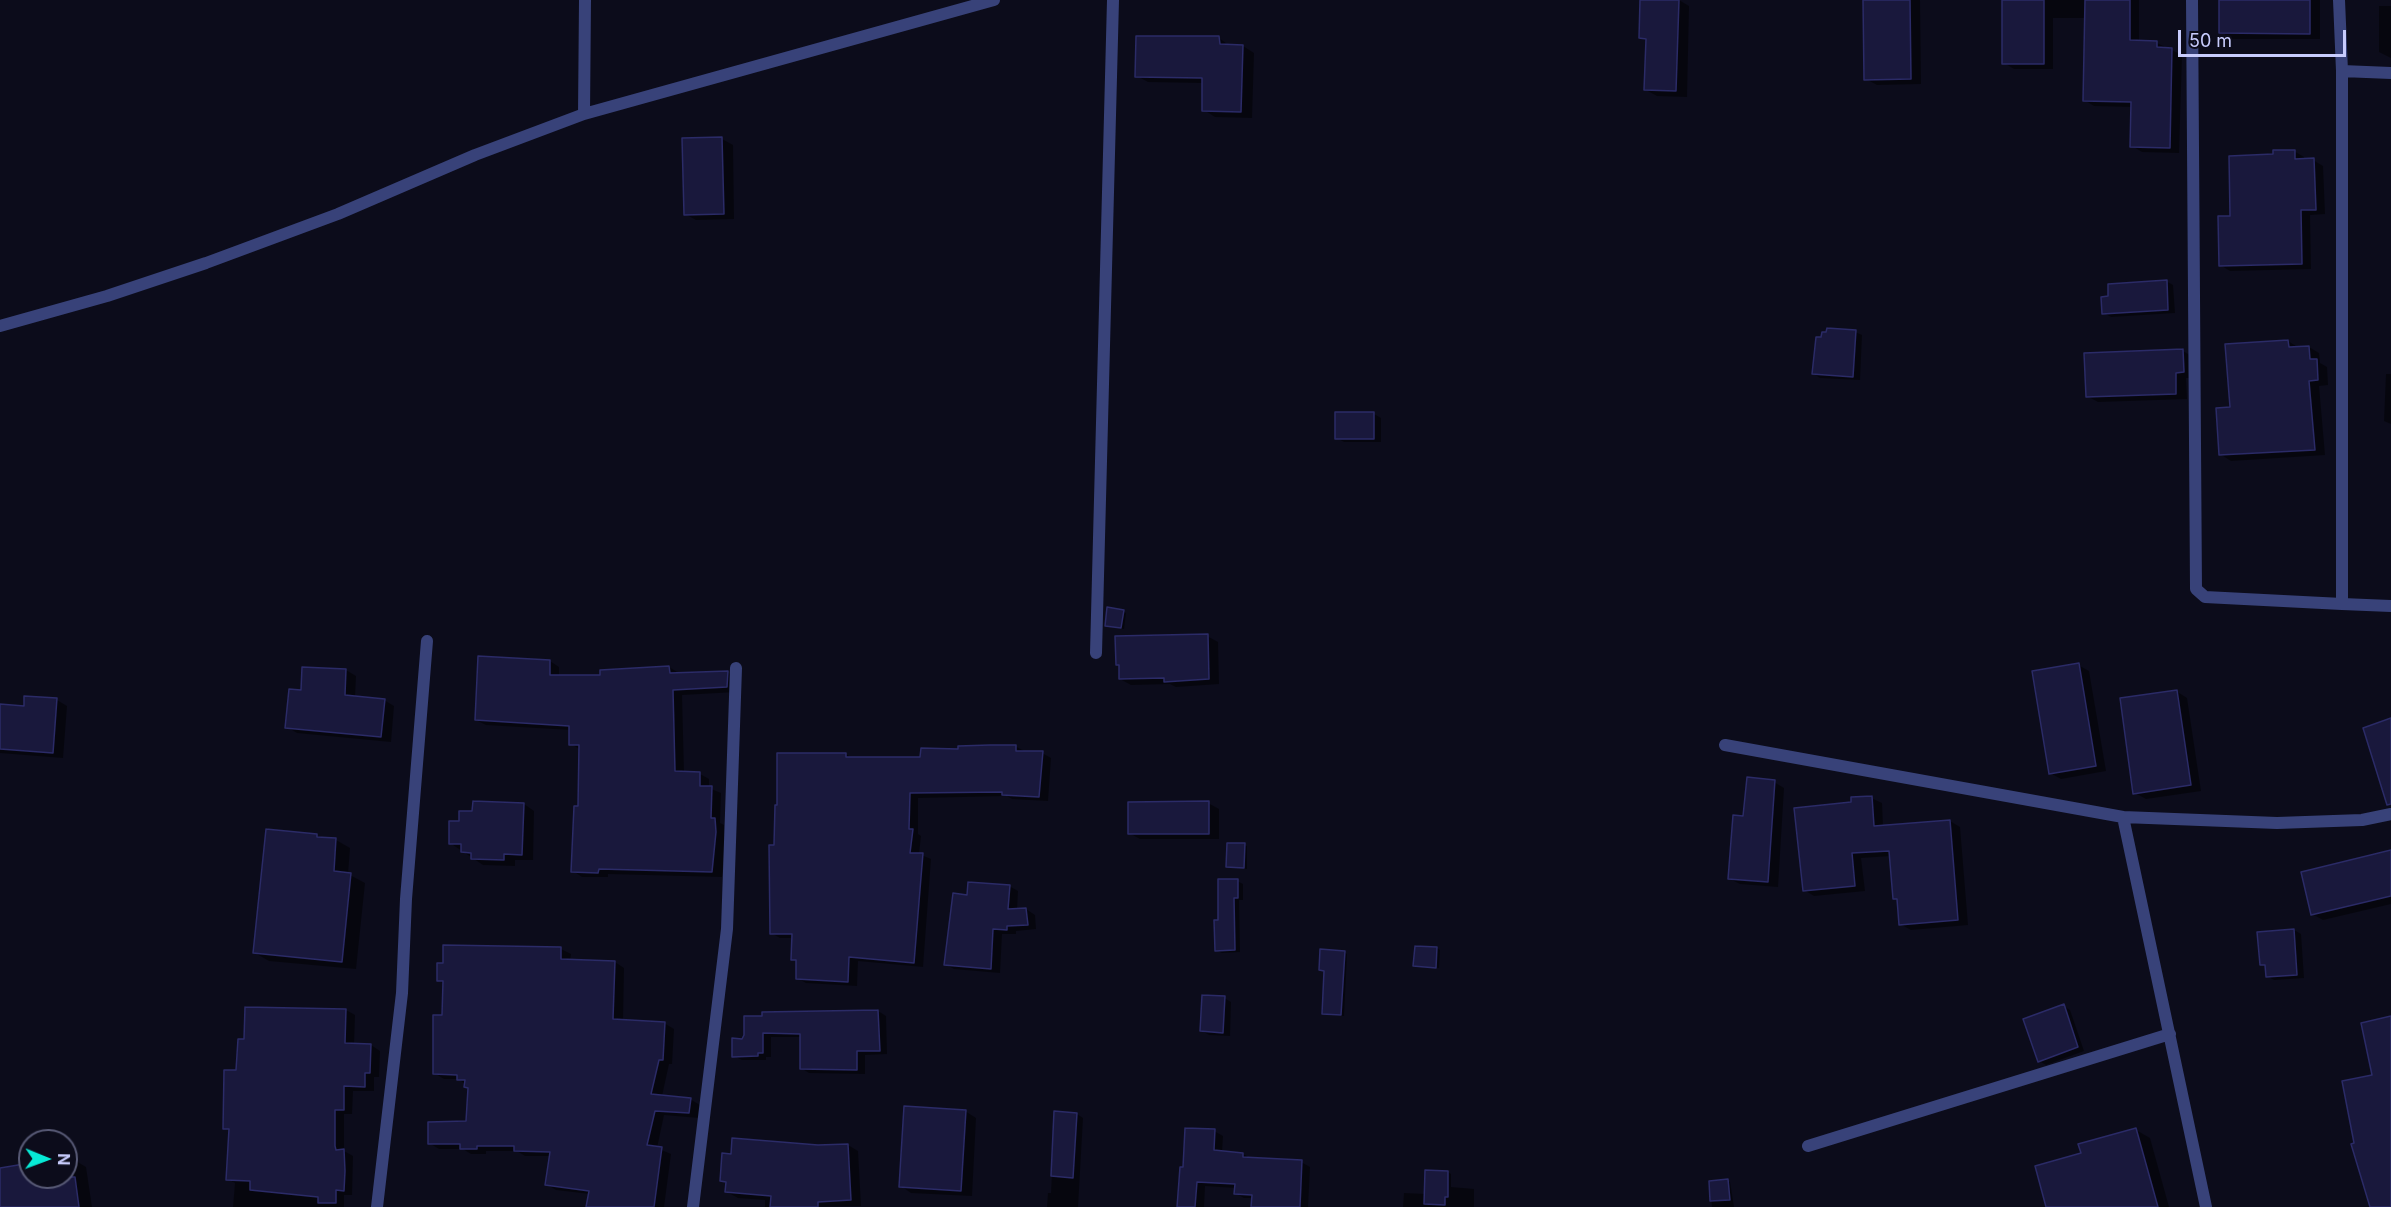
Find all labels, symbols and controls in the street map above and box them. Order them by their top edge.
scale bar [2181,18,2349,56]
text: 50 m [2189,30,2232,51]
north arrow [18,1129,78,1189]
text: N [54,1153,74,1166]

